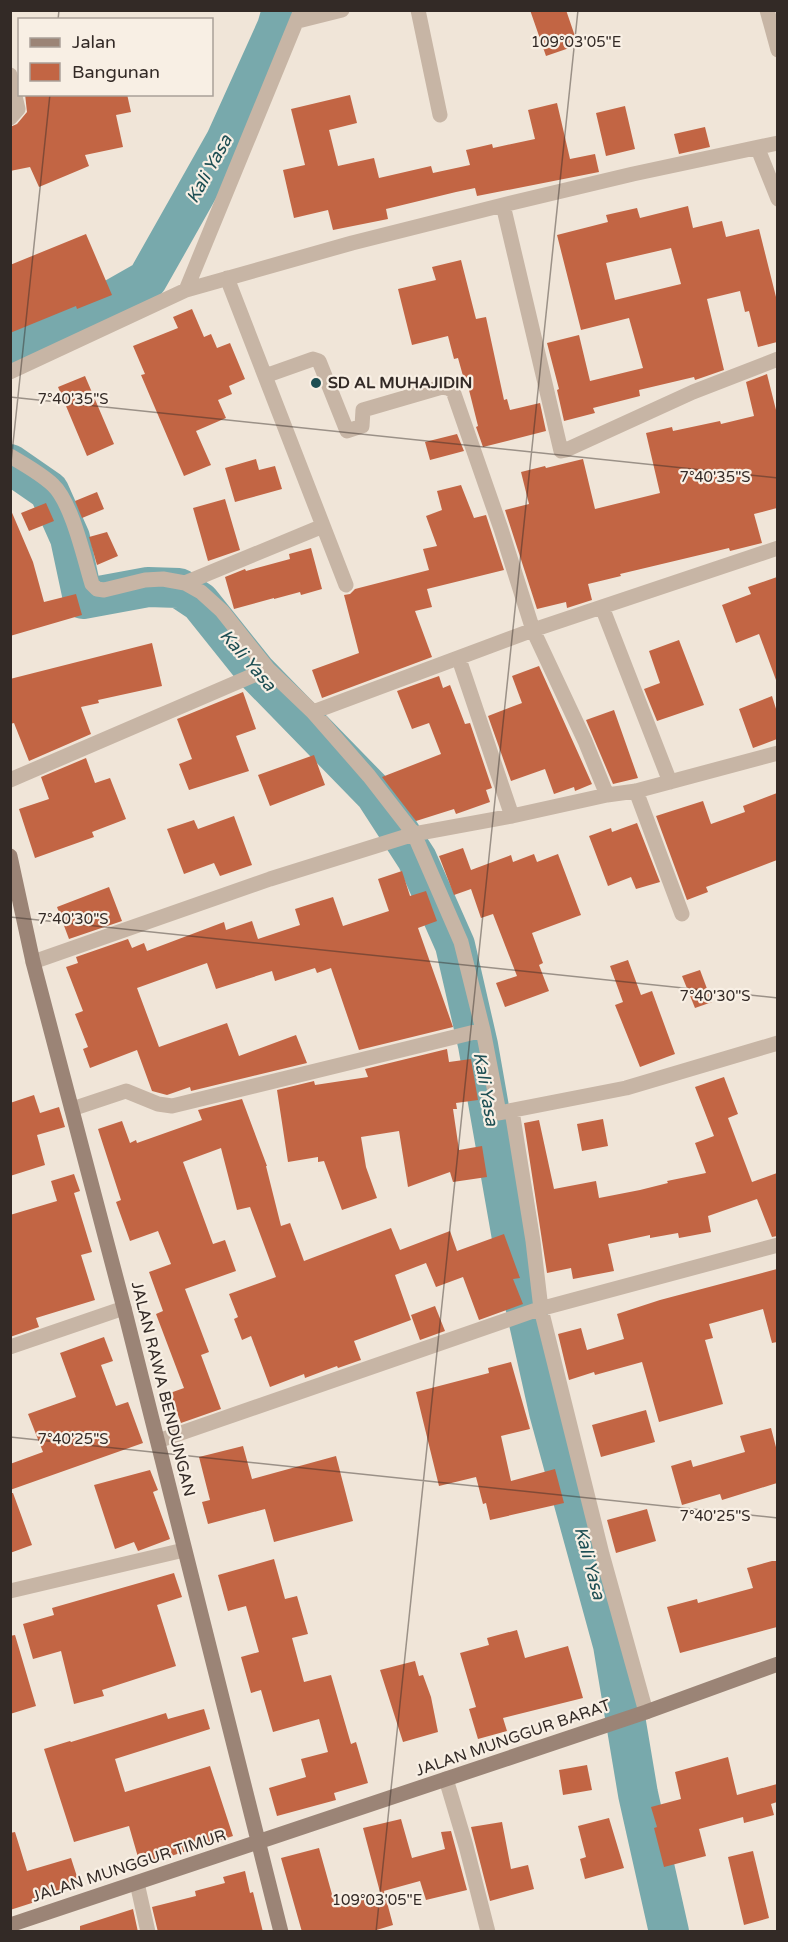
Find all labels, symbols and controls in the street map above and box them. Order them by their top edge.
legend [18,18,213,96]
text: Jalan [72,31,116,53]
text: 109°03'05"E [531,33,621,51]
text: Bangunan [72,61,160,83]
water label: Kali Yasa [181,130,237,207]
place label: SD AL MUHAJIDIN [328,373,472,393]
marker: SD AL MUHAJIDIN [309,376,323,390]
text: 7°40'35"S [37,390,109,408]
text: 7°40'35"S [679,468,751,486]
water label: Kali Yasa [215,625,281,696]
text: 7°40'30"S [37,910,109,928]
text: 7°40'30"S [679,987,751,1005]
water label: Kali Yasa [469,1050,503,1129]
street label: JALAN RAWA BENDUNGAN [127,1279,199,1499]
text: 7°40'25"S [37,1430,109,1448]
text: 7°40'25"S [679,1507,751,1525]
water label: Kali Yasa [570,1524,611,1603]
street label: JALAN MUNGGUR BARAT [413,1695,613,1781]
street label: JALAN MUNGGUR TIMUR [29,1825,229,1907]
text: 109°03'05"E [332,1891,422,1909]

